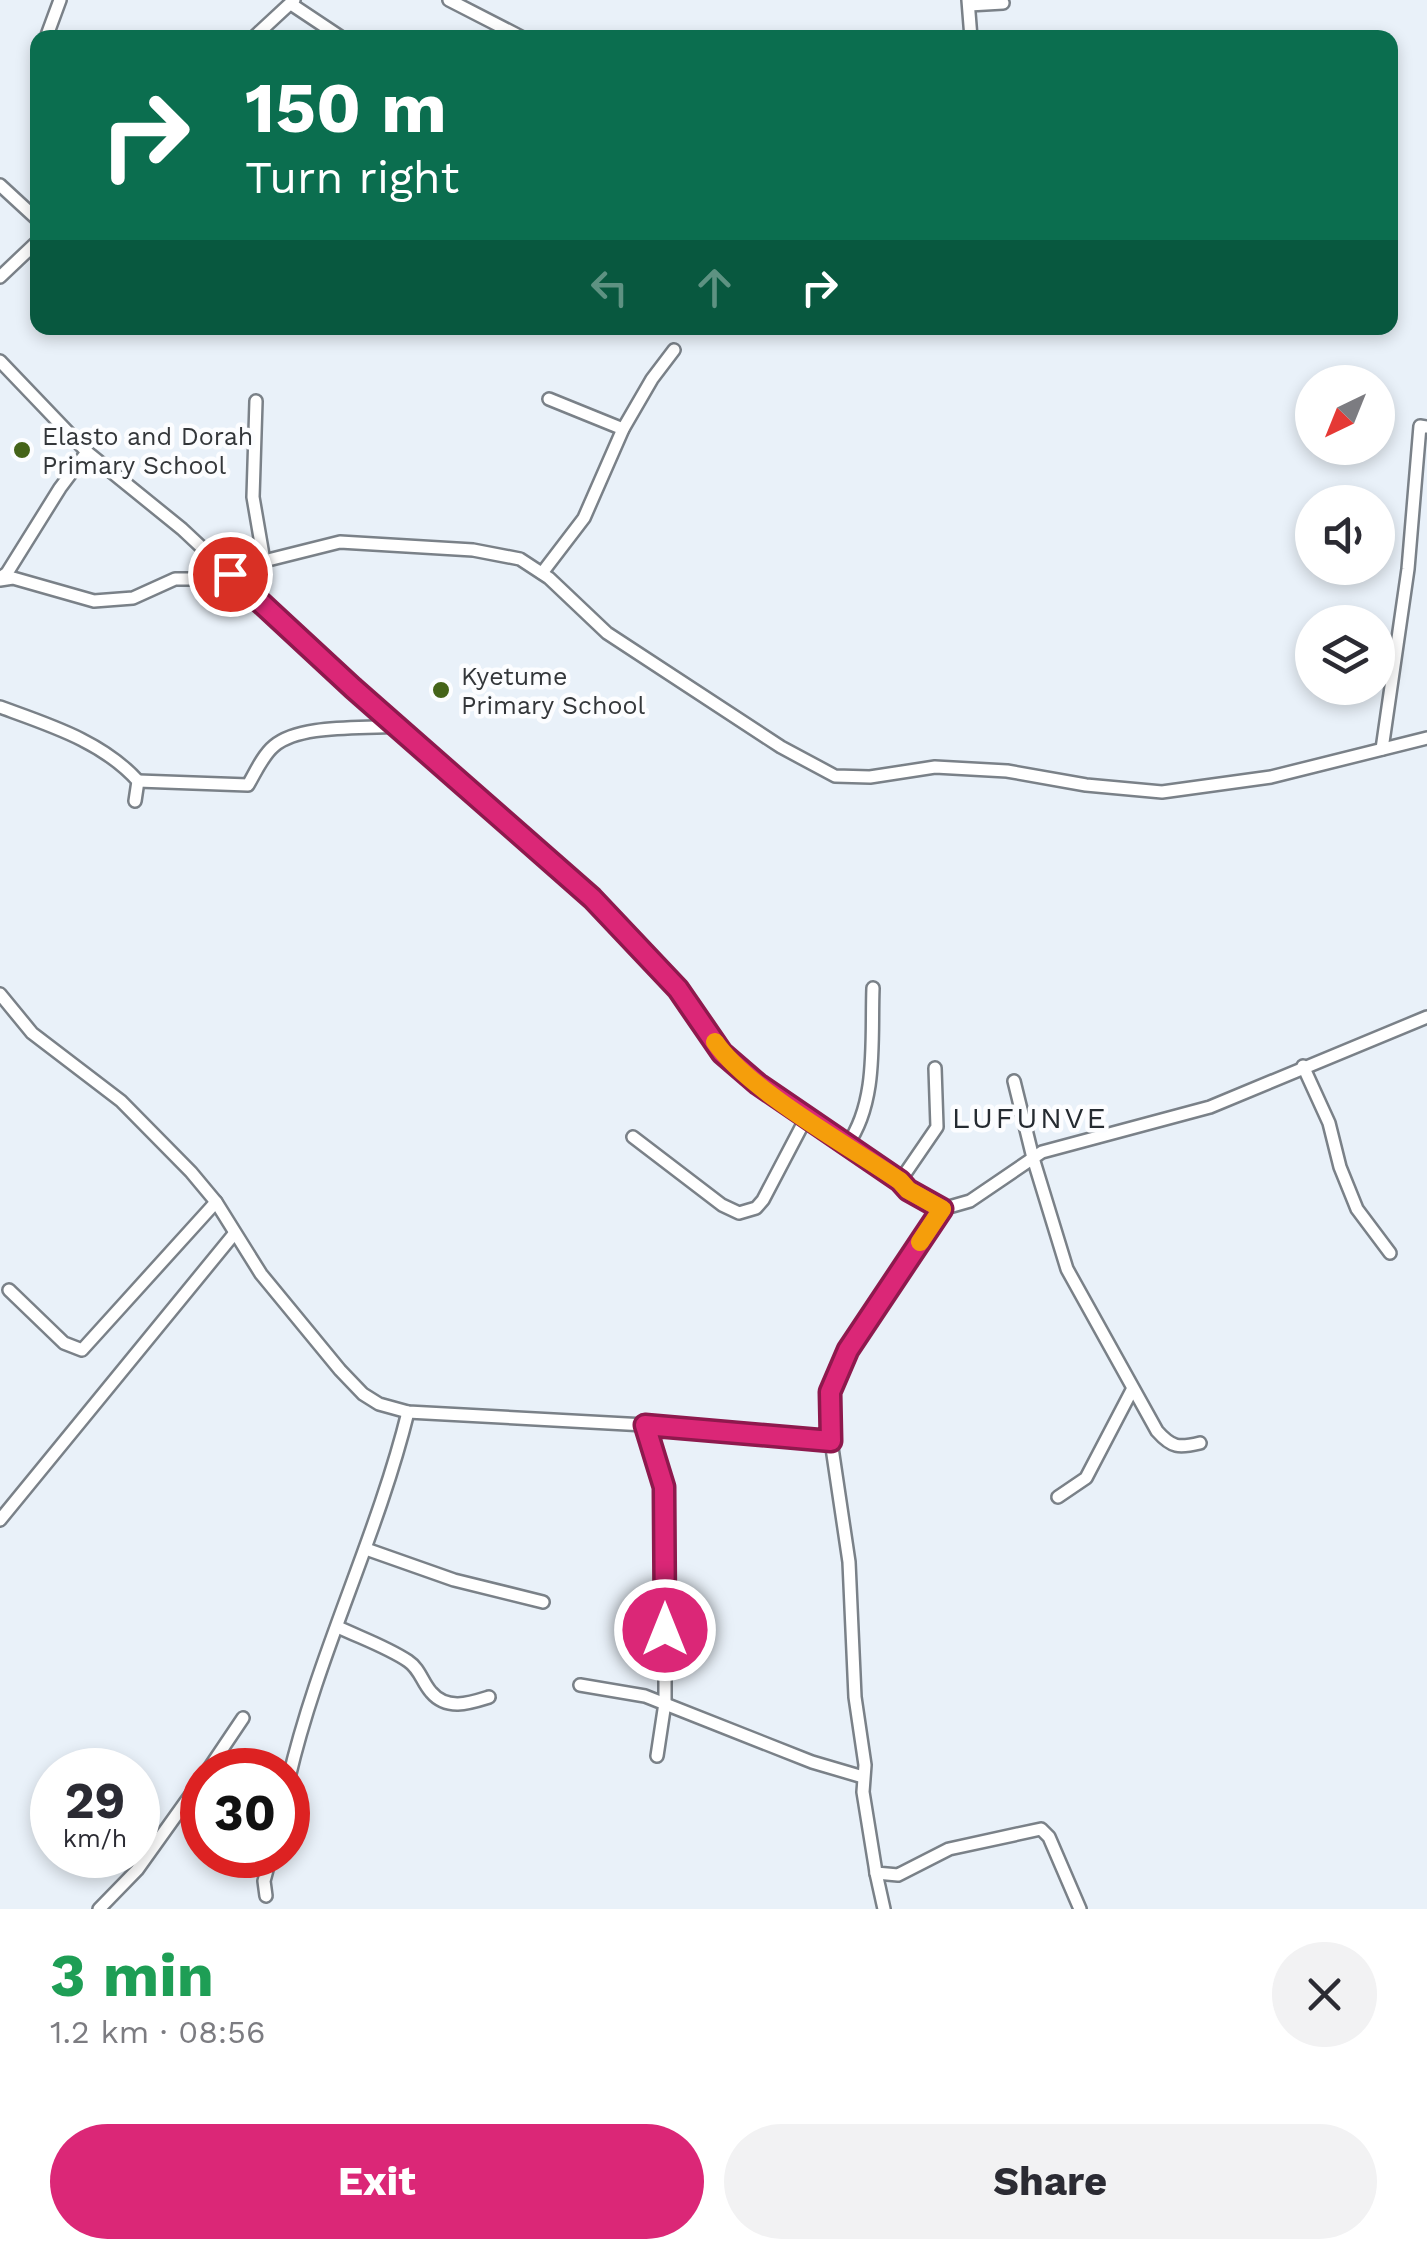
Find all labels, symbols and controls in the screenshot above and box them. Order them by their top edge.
text: 150 m [245,67,447,149]
icon: right [80,70,210,200]
text: Turn right [245,151,459,204]
icon: left [582,260,637,315]
icon: ahead [687,260,742,315]
icon: right [792,260,847,315]
north arrow [1295,365,1395,465]
map controls [1295,365,1395,705]
place label: Elasto and Dorah Primary School [42,422,253,480]
marker: Elasto and Dorah Primary School [11,439,33,461]
button: sound [1295,485,1395,585]
pin [188,532,273,617]
icon: arrive [203,547,258,602]
button: layers [1295,605,1395,705]
place label: Kyetume Primary School [461,662,646,720]
marker: Kyetume Primary School [430,679,452,701]
district label: LUFUNVE [952,1100,1108,1135]
position arrow [613,1578,717,1682]
speed limit sign: 30 [180,1748,310,1878]
text: 29 [65,1771,125,1830]
text: km/h [63,1824,127,1853]
text: 3 min [50,1940,214,2011]
button: close [1272,1942,1377,2047]
text: 1.2 km · 08:56 [50,2013,265,2051]
button: Exit [50,2124,704,2239]
button: Share [724,2124,1377,2239]

